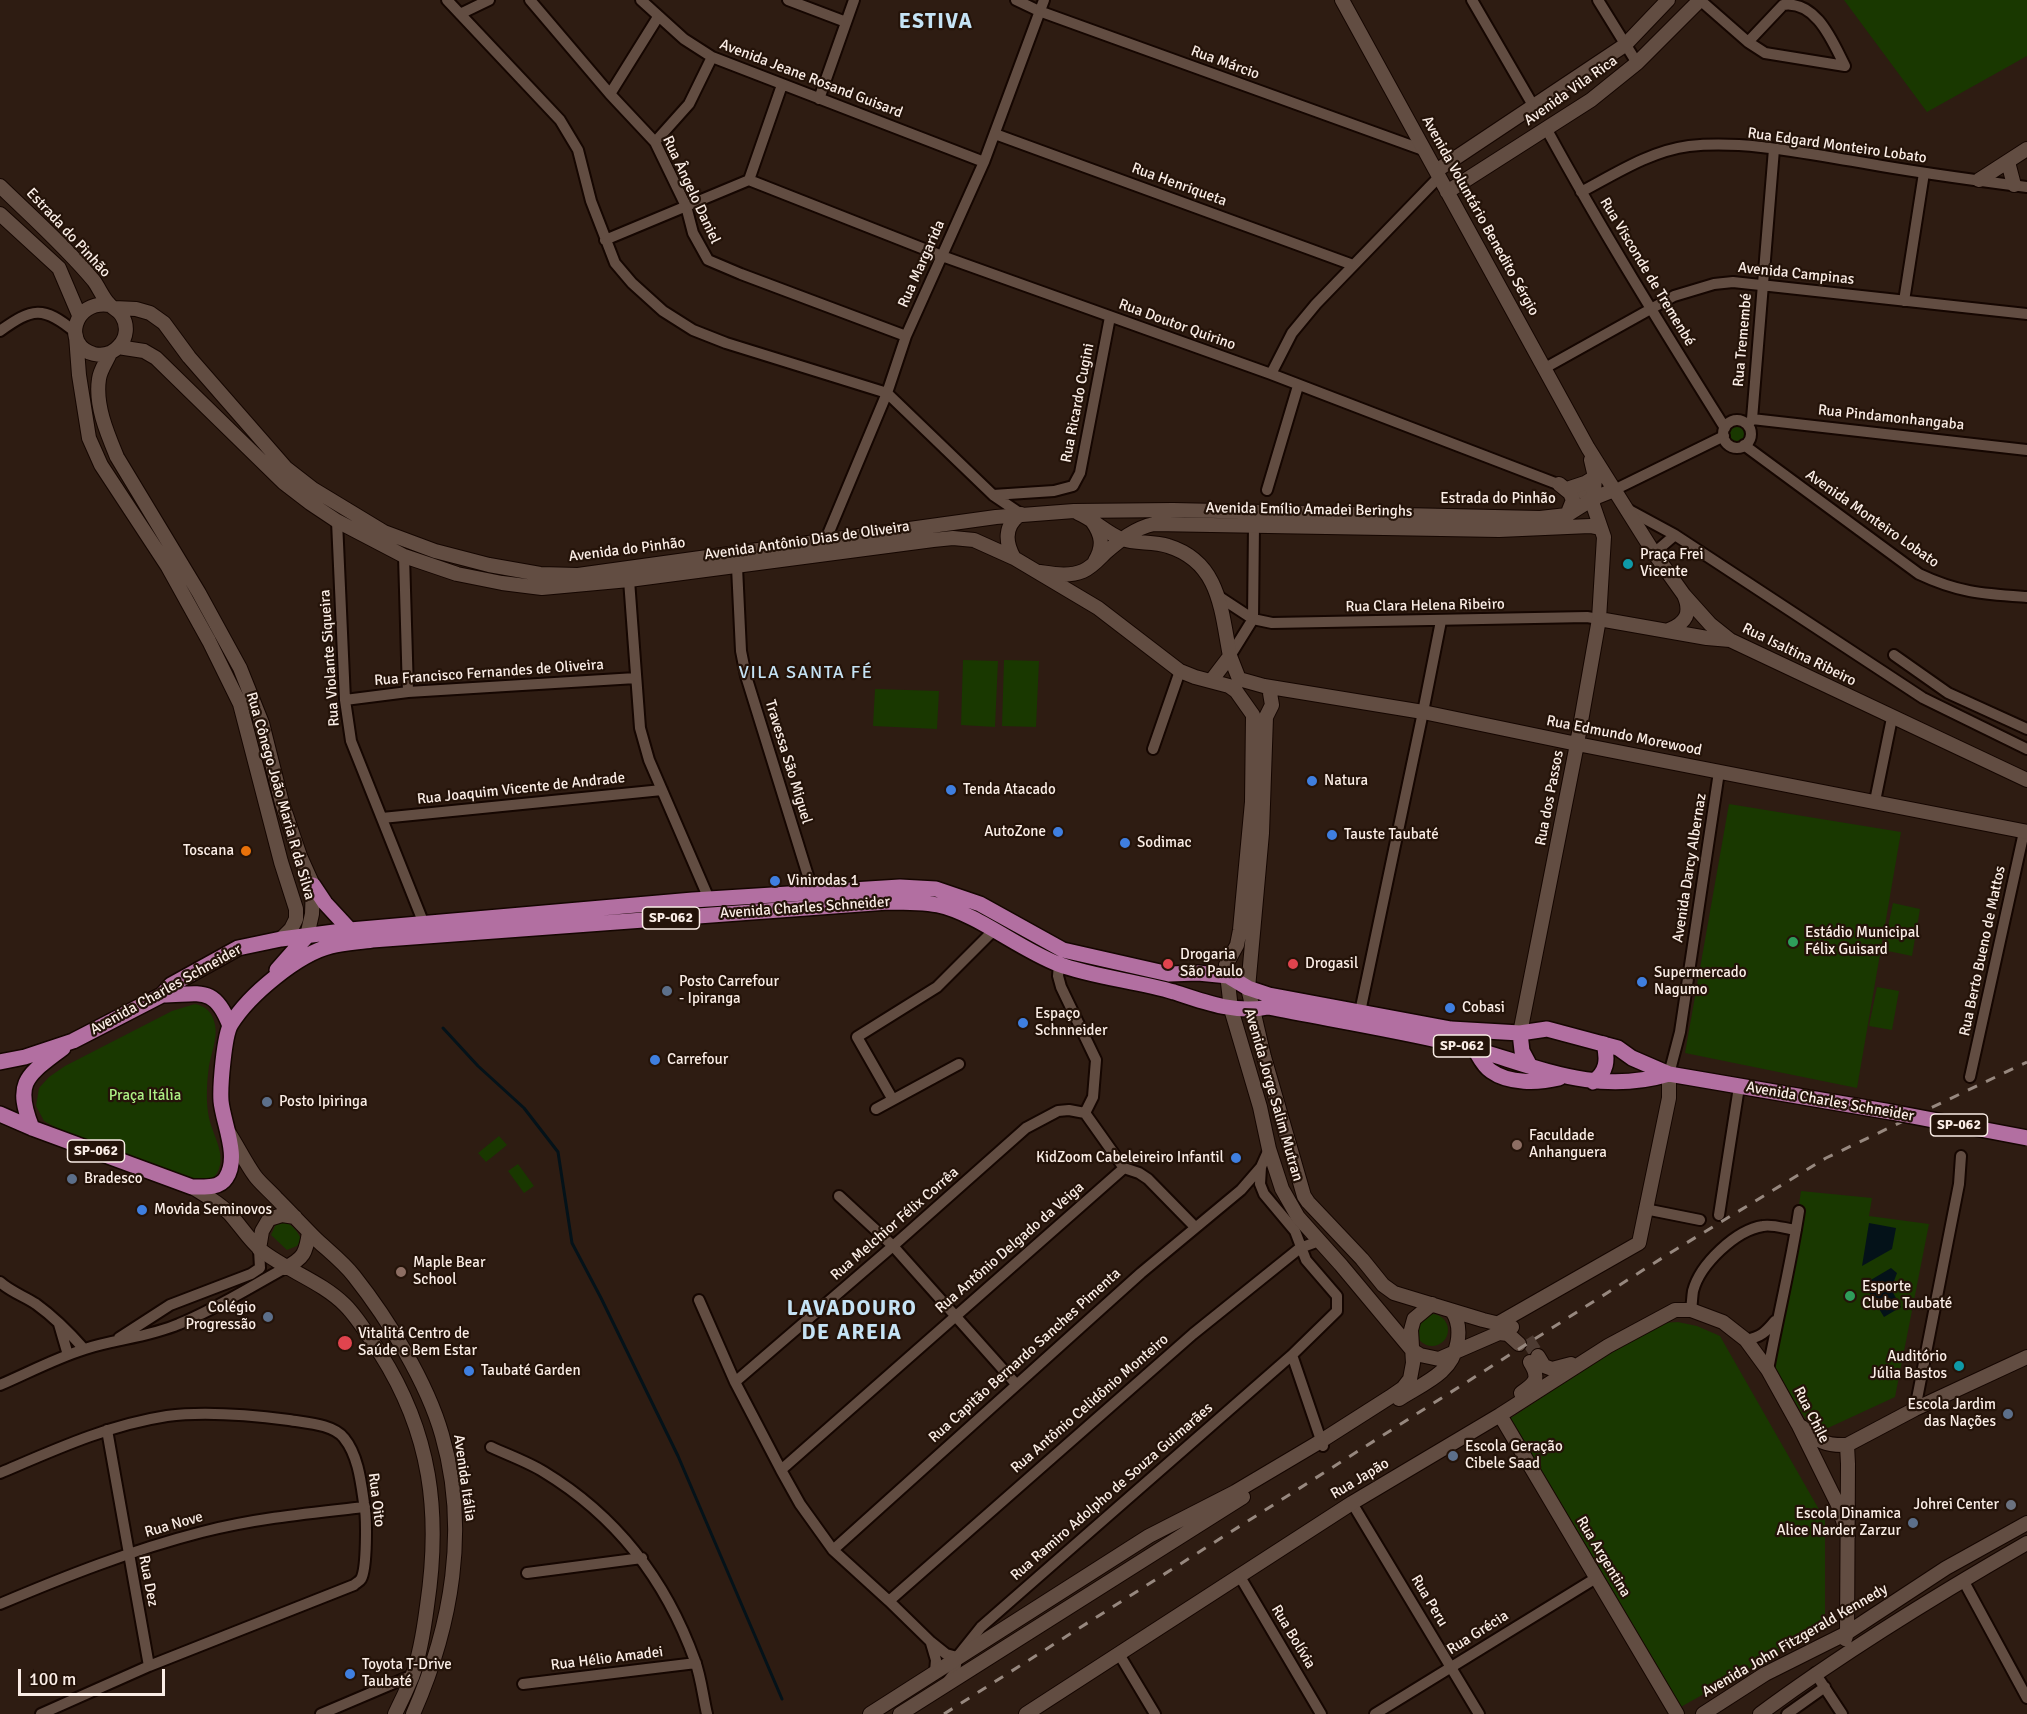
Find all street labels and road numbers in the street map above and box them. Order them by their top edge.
street label: Avenida Jeane Rosand Guisard [717,36,905,122]
street label: Rua Márcio [1188,42,1262,84]
street label: Avenida Vila Rica [1521,52,1621,130]
street label: Avenida Voluntário Benedito Sérgio [1417,113,1543,319]
street label: Rua Edgard Monteiro Lobato [1746,125,1928,167]
street label: Rua Ângelo Daniel [658,133,724,247]
street label: Rua Henriqueta [1129,159,1229,211]
street label: Estrada do Pinhão [22,185,114,281]
street label: Rua Visconde de Tremenbé [1596,195,1698,349]
street label: Rua Margarida [895,217,949,311]
street label: Avenida Campinas [1737,259,1855,289]
street label: Rua Tremembé [1730,292,1756,388]
street label: Rua Doutor Quirino [1116,295,1238,355]
street label: Rua Ricardo Cugini [1058,342,1098,464]
street label: Rua Pindamonhangaba [1817,401,1965,435]
street label: Avenida Monteiro Lobato [1802,466,1942,572]
street label: Estrada do Pinhão [1440,490,1556,508]
street label: Avenida Emílio Amadei Beringhs [1205,499,1413,521]
street label: Avenida Antônio Dias de Oliveira [703,518,911,564]
street label: Avenida do Pinhão [568,534,686,566]
street label: Rua Violante Siqueira [316,589,344,727]
street label: Rua Clara Helena Ribeiro [1345,596,1505,616]
street label: Rua Isaltina Ribeiro [1739,620,1859,690]
street label: Rua Francisco Fernandes de Oliveira [374,656,604,690]
street label: Rua Cônego João Maria R da Silva [242,690,318,902]
street label: Travessa São Miguel [761,698,815,826]
street label: Rua Edmundo Morewood [1545,712,1703,760]
street label: Rua dos Passos [1532,749,1568,847]
street label: Rua Joaquim Vicente de Andrade [416,769,626,809]
street label: Avenida Darcy Albernaz [1669,792,1711,944]
street label: Rua Berto Bueno de Mattos [1956,864,2010,1038]
street label: Avenida Charles Schneider [719,893,891,923]
road number: SP-062 [642,907,700,929]
street label: Avenida Charles Schneider [87,941,245,1039]
street label: Avenida Jorge Salim Mutran [1240,1006,1306,1184]
road number: SP-062 [1434,1035,1490,1057]
street label: Avenida Charles Schneider [1745,1078,1915,1126]
road number: SP-062 [1930,1114,1988,1136]
road number: SP-062 [68,1140,124,1162]
street label: Rua Melchior Félix Corrêa [827,1164,963,1284]
street label: Rua Antônio Delgado da Veiga [932,1178,1088,1318]
street label: Rua Capitão Bernardo Sanches Pimenta [925,1265,1125,1447]
street label: Rua Antônio Celidônio Monteiro [1007,1331,1173,1477]
street label: Rua Chile [1789,1384,1833,1446]
street label: Rua Ramiro Adolpho de Souza Guimarães [1007,1399,1217,1585]
street label: Avenida Itália [449,1433,479,1523]
street label: Rua Japão [1327,1455,1393,1503]
street label: Rua Oito [364,1472,388,1528]
street label: Rua Nove [143,1508,205,1542]
street label: Rua Argentina [1572,1513,1634,1601]
street label: Rua Dez [134,1554,162,1608]
street label: Rua Peru [1407,1572,1451,1630]
street label: Avenida John Fitzgerald Kennedy [1699,1580,1891,1702]
street label: Rua Bolívia [1267,1602,1319,1672]
street label: Rua Grécia [1444,1607,1512,1659]
street label: Rua Hélio Amadei [550,1643,664,1675]

